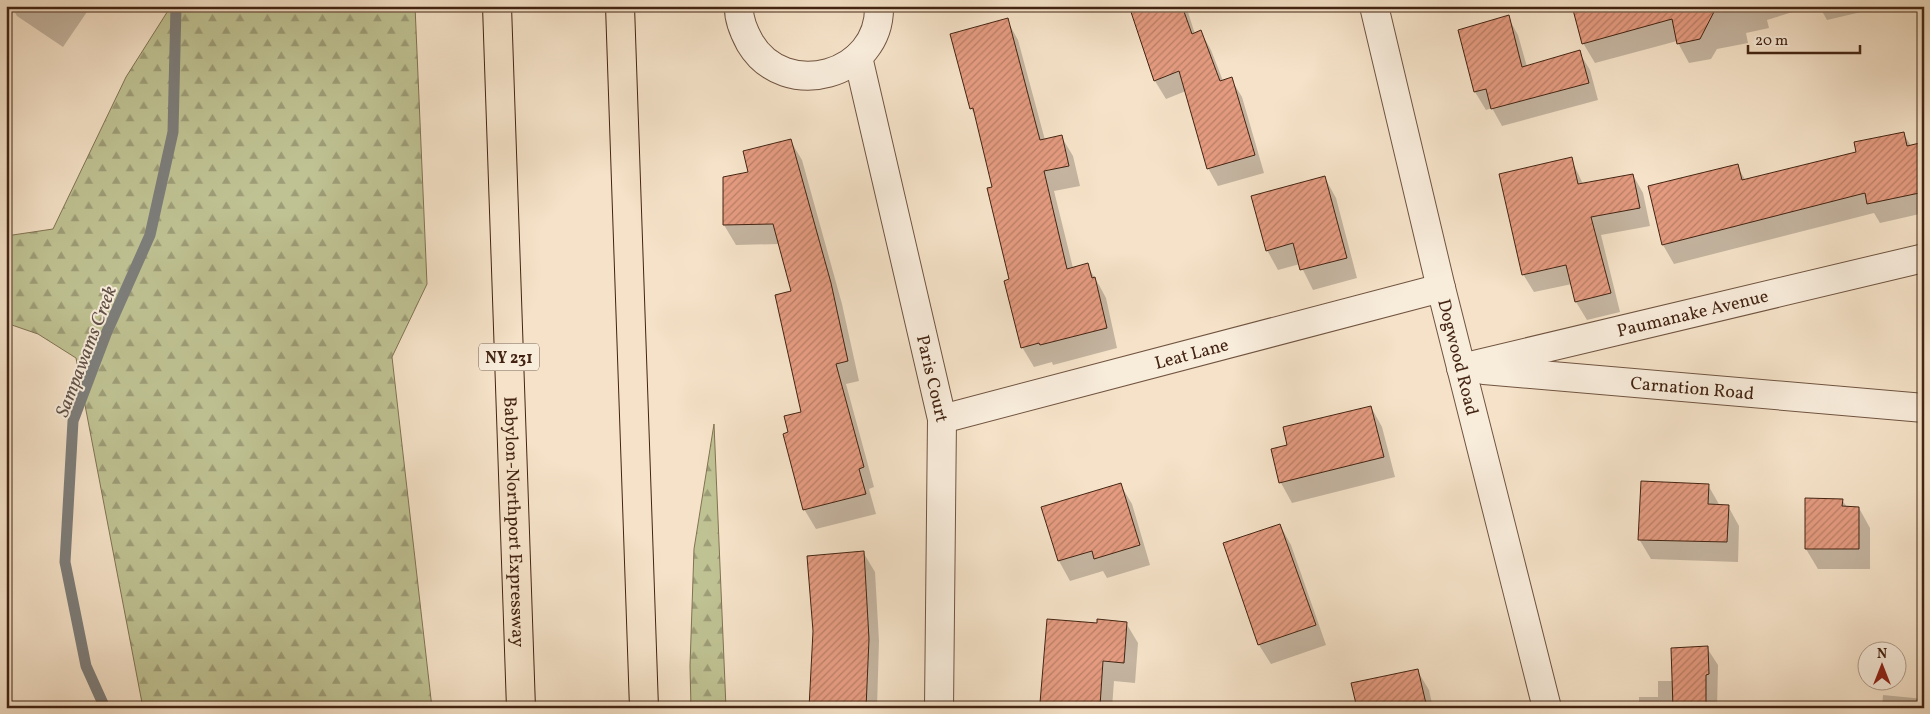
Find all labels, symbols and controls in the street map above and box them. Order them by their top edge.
scale bar [1748,22,1860,54]
text: 20 m [1755,31,1788,52]
water label: Sampawams Creek [50,282,124,421]
street label: Paumanake Avenue [1615,284,1771,345]
street label: Dogwood Road [1430,296,1484,418]
street label: Paris Court [909,333,953,425]
street label: Leat Lane [1152,333,1232,377]
road number: NY 231 [479,344,539,371]
street label: Carnation Road [1629,372,1755,407]
street label: Babylon-Northport Expressway [496,396,530,648]
north arrow [1858,642,1908,692]
text: N [1877,645,1887,664]

